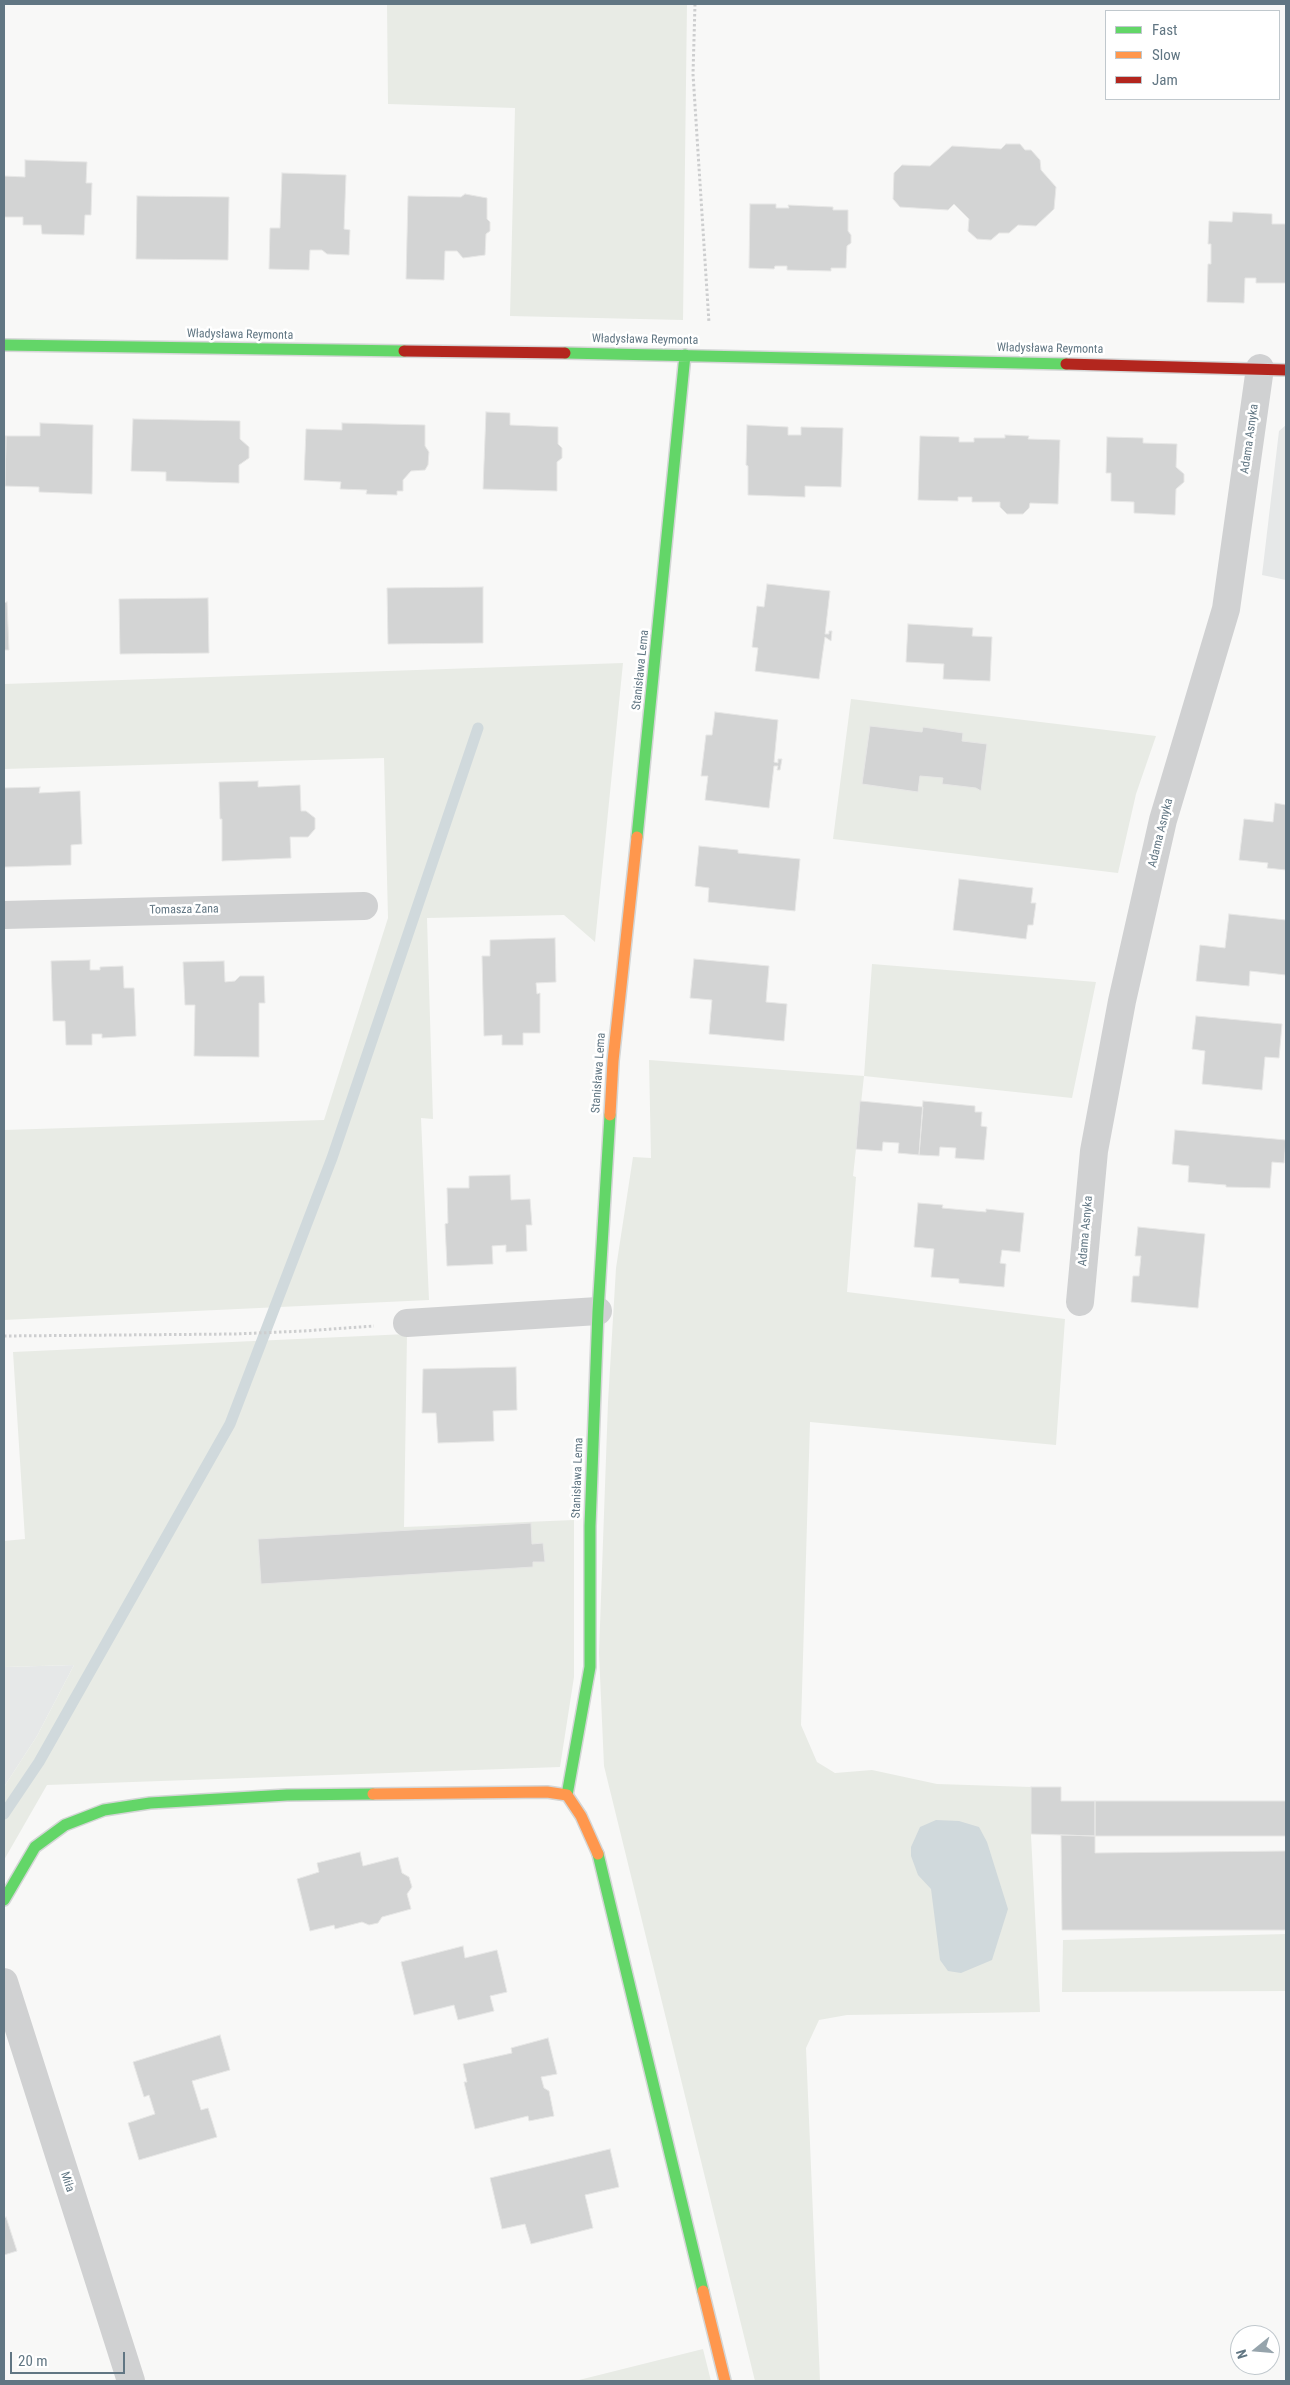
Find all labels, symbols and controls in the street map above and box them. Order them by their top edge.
legend [1105,10,1280,100]
text: Fast [1152,21,1177,39]
text: Slow [1152,46,1181,64]
text: Jam [1152,71,1178,89]
street label: Władysława Reymonta [187,327,293,343]
street label: Władysława Reymonta [592,332,698,348]
street label: Władysława Reymonta [997,341,1103,357]
street label: Adama Asnyka [1238,403,1262,475]
street label: Stanisława Lema [630,629,652,711]
street label: Adama Asnyka [1145,797,1177,869]
street label: Tomasza Zana [149,902,219,918]
street label: Stanisława Lema [589,1032,609,1114]
street label: Adama Asnyka [1076,1195,1096,1267]
street label: Stanisława Lema [569,1437,587,1519]
street label: Miła [57,2170,77,2194]
north arrow [1230,2325,1280,2375]
scale bar [12,2342,128,2374]
text: N [1233,2348,1251,2361]
text: 20 m [18,2352,48,2370]

